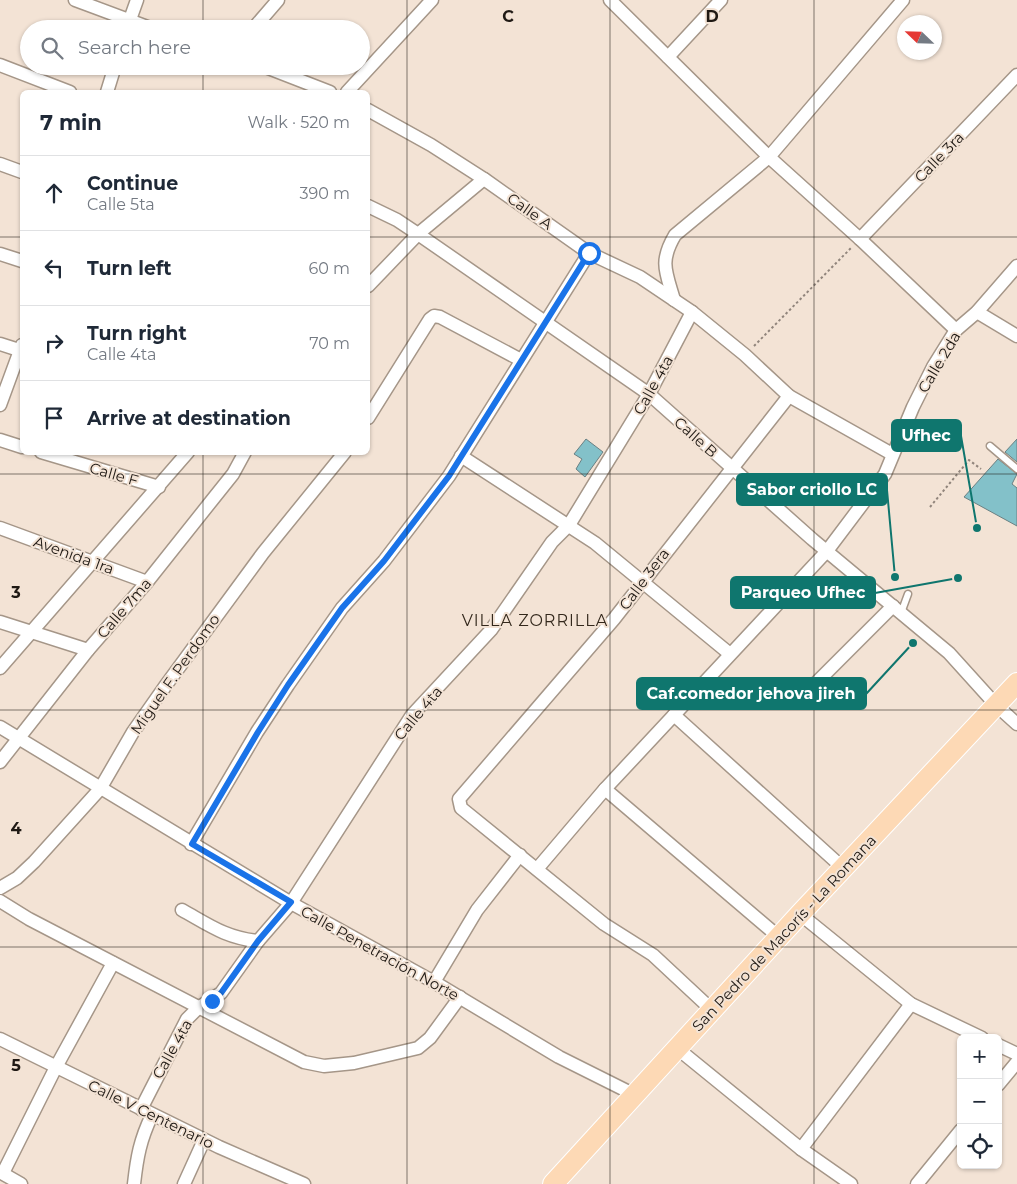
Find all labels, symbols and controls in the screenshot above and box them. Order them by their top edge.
text: C [502,7,514,26]
text: D [705,7,719,26]
north arrow [897,15,942,60]
search box [20,20,370,75]
icon: search [38,34,66,62]
text: Search here [78,36,191,59]
text: 7 min [40,110,102,135]
text: Walk · 520 m [248,113,350,132]
street label: Calle 3ra [910,128,968,186]
text: Continue [87,172,178,195]
icon: ahead [40,179,68,207]
text: 390 m [299,184,350,203]
street label: Calle A [504,189,557,234]
text: Calle 5ta [87,195,155,214]
route start [578,242,601,265]
icon: left [40,254,68,282]
text: Turn left [87,257,172,280]
text: 60 m [308,259,350,278]
text: Turn right [87,322,187,345]
street label: Calle 2da [913,328,965,396]
icon: right [40,329,68,357]
text: 70 m [309,334,350,353]
text: Calle 4ta [87,345,156,364]
street label: Calle 4ta [629,352,677,418]
icon: arrive [40,404,68,432]
text: Arrive at destination [87,407,291,430]
street label: Calle B [670,413,722,461]
callout: Ufhec [892,420,961,451]
text: Ufhec [901,426,951,445]
street label: Calle F [87,458,141,490]
callout: Sabor criollo LC [737,474,887,505]
text: Sabor criollo LC [747,480,878,499]
street label: Avenida 1ra [31,532,117,578]
street label: Calle 3era [615,544,673,614]
street label: Calle 7ma [93,574,155,642]
callout: Parqueo Ufhec [731,577,875,608]
text: 3 [10,583,21,602]
text: Parqueo Ufhec [741,583,866,602]
street label: Miguel F. Perdomo [126,610,224,738]
district label: VILLA ZORRILLA [462,611,608,630]
callout: Caf.comedor jehova jireh [637,678,866,709]
street label: Calle 4ta [390,682,446,744]
text: Caf.comedor jehova jireh [647,684,855,703]
text: 4 [10,819,22,838]
street label: San Pedro de Macorís - La Romana [688,831,880,1035]
street label: Calle Penetración Norte [297,902,463,1004]
route end [201,990,224,1013]
street label: Calle 4ta [148,1016,196,1082]
map controls [957,1034,1002,1169]
button: + [957,1034,1002,1079]
text: 5 [11,1056,21,1075]
street label: Calle V Centenario [85,1075,217,1153]
button: − [957,1079,1002,1124]
button: locate [957,1124,1002,1169]

